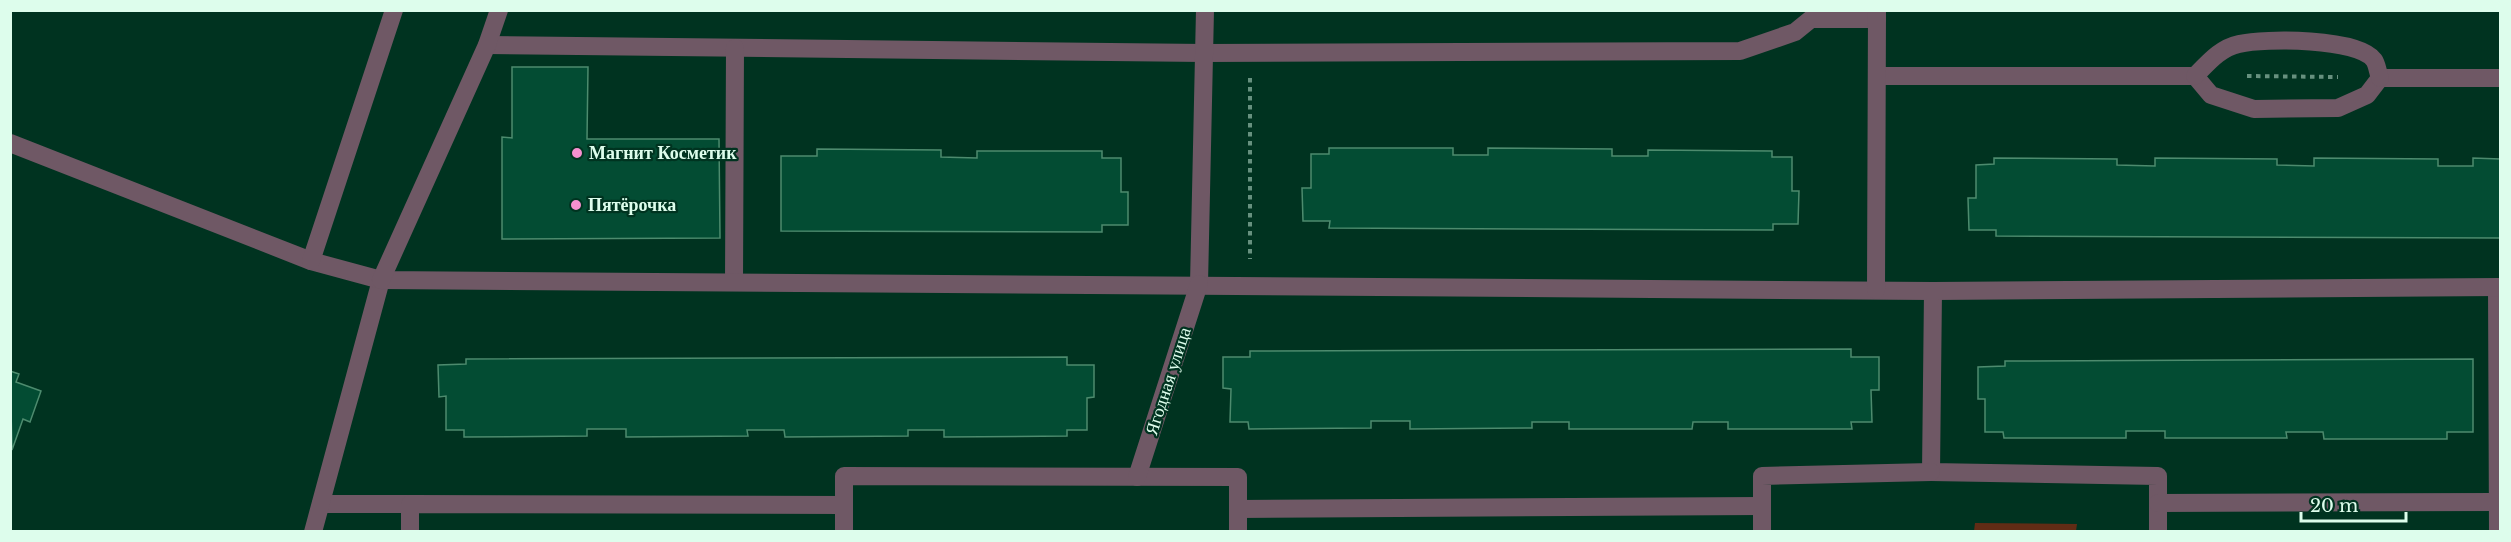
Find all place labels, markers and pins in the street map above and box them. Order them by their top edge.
place label: Магнит Косметик [589,142,737,164]
marker: Магнит Косметик [570,146,584,160]
place label: Пятёрочка [588,194,676,216]
marker: Пятёрочка [569,198,583,212]

